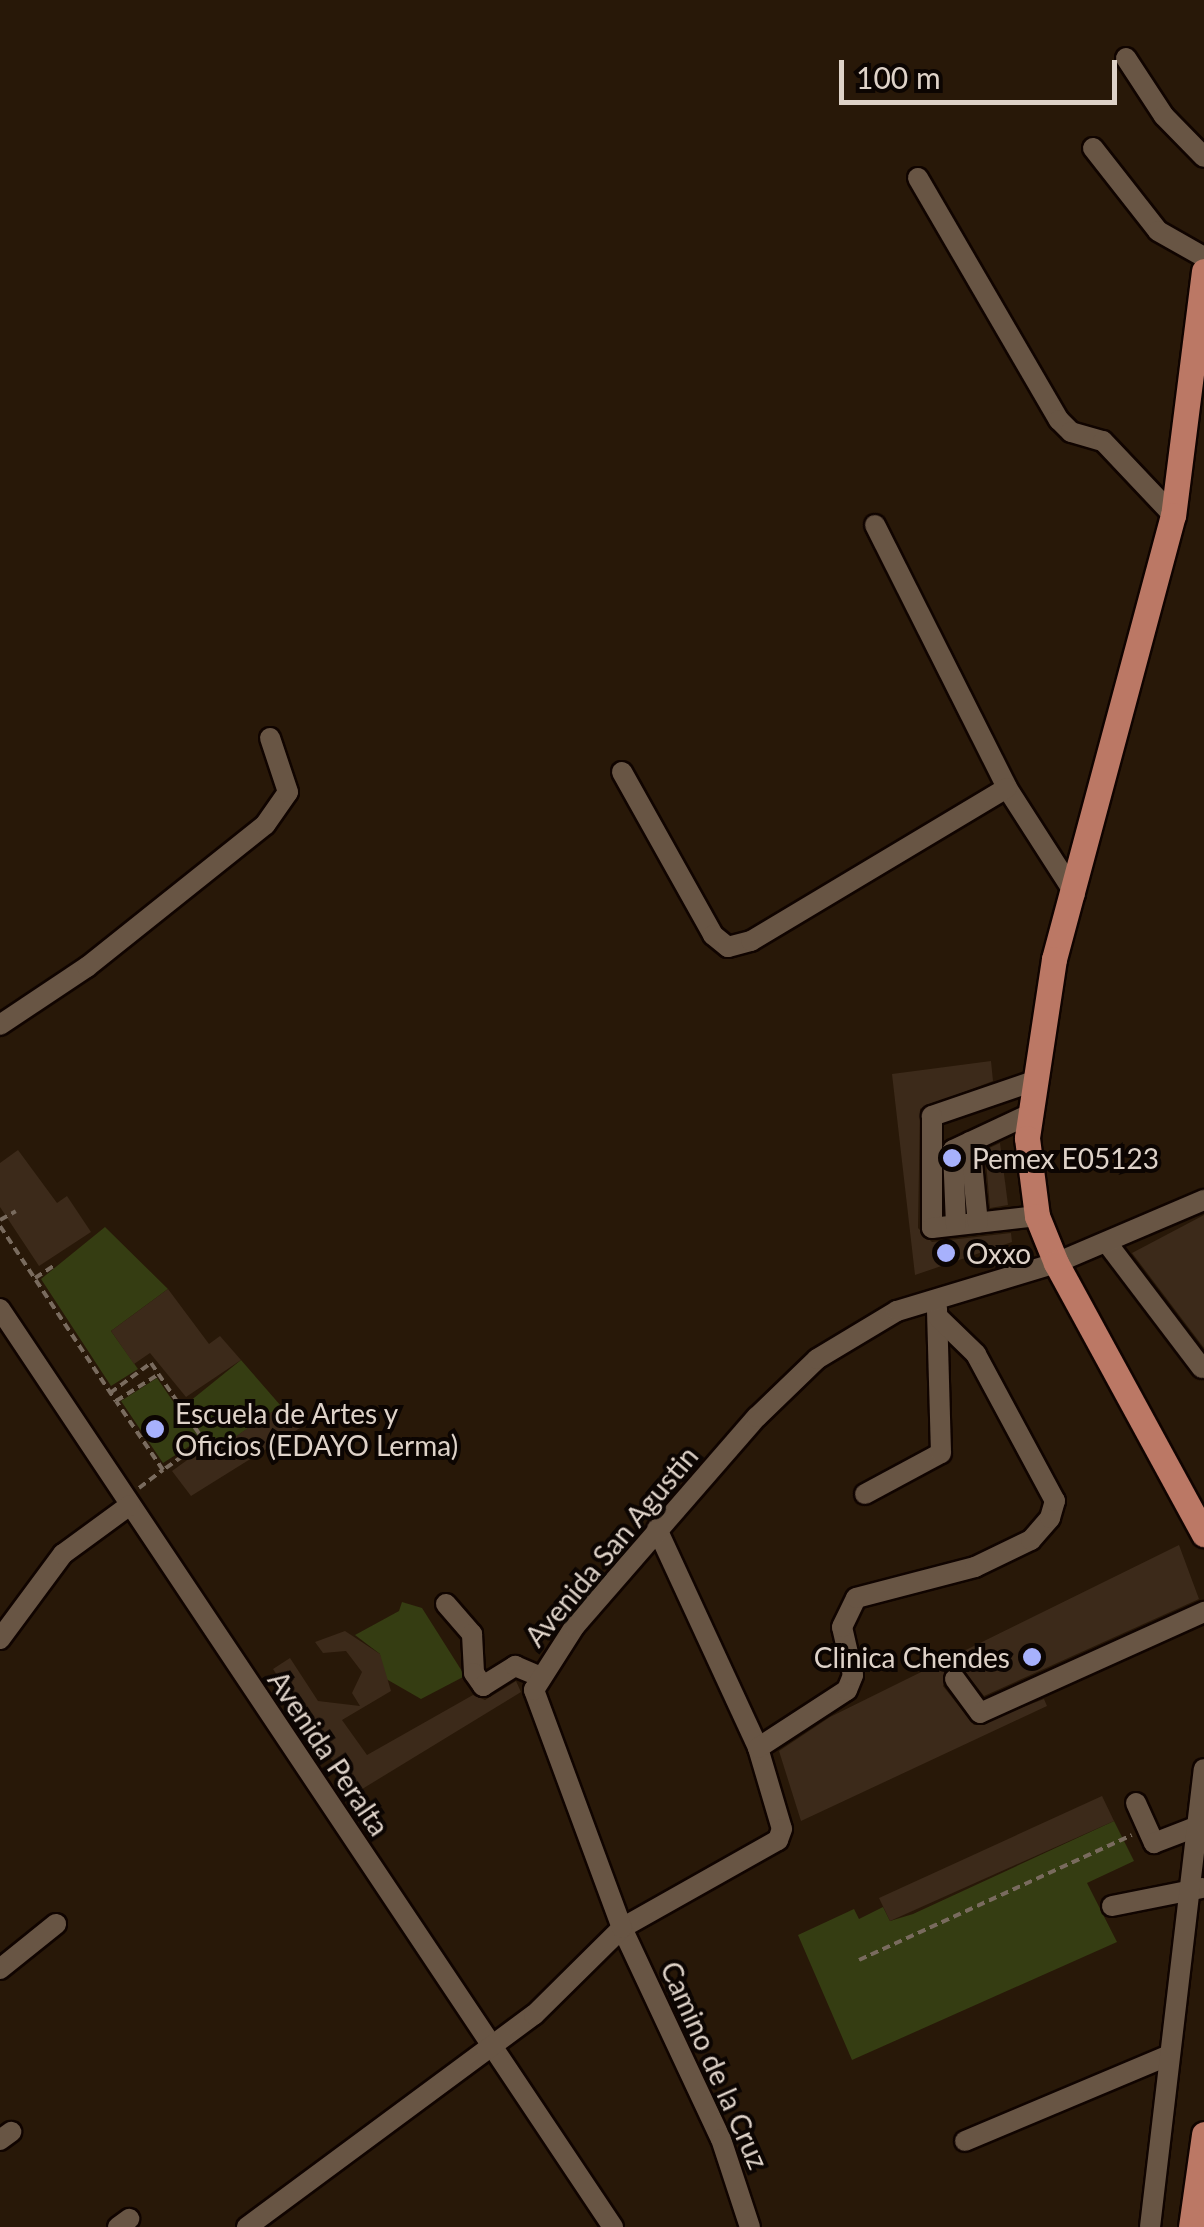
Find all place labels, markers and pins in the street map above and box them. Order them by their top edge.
place label: Pemex E05123 [972,1141,1159,1175]
marker: Pemex E05123 [941,1147,963,1169]
place label: Oxxo [966,1236,1031,1270]
marker: Oxxo [935,1242,957,1264]
place label: Escuela de Artes y Oficios (EDAYO Lerma) [175,1396,458,1462]
marker: Escuela de Artes y Oficios (EDAYO Lerma) [144,1418,166,1440]
place label: Clinica Chendes [814,1640,1010,1674]
marker: Clinica Chendes [1019,1644,1045,1670]

